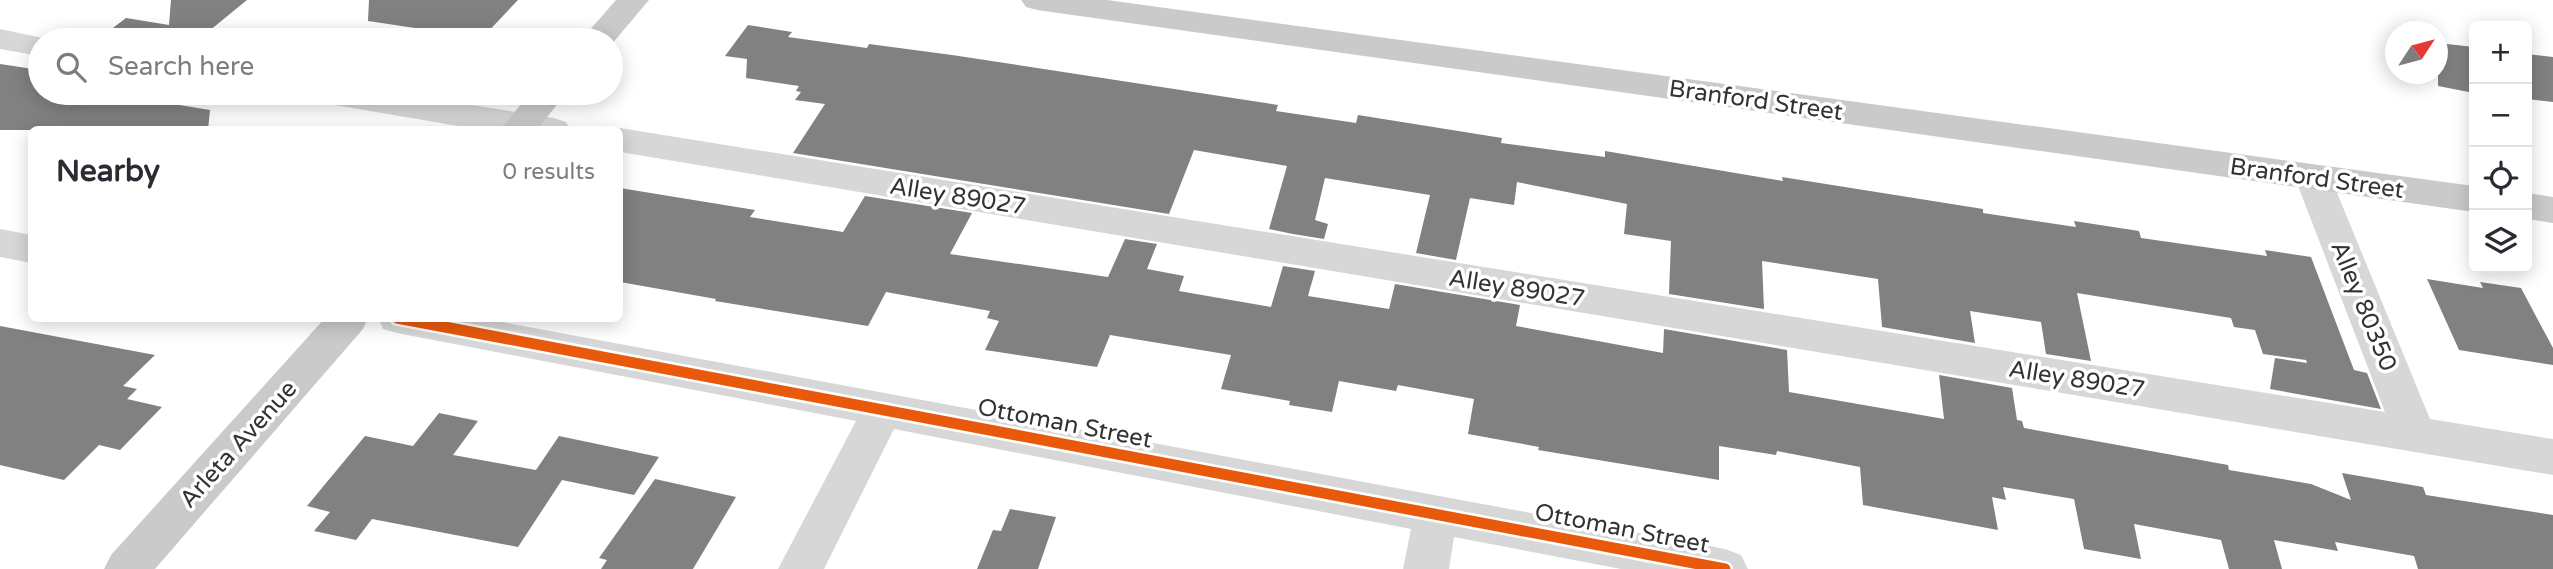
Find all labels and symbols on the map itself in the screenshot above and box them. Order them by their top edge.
north arrow [2385,21,2448,84]
street label: Branford Street [1667,74,1845,127]
street label: Branford Street [2228,152,2406,205]
street label: Alley 89027 [888,171,1028,222]
street label: Alley 80350 [2324,237,2403,375]
street label: Alley 89027 [1447,263,1587,314]
street label: Alley 89027 [2007,354,2147,405]
street label: Arleta Avenue [174,375,303,514]
street label: Ottoman Street [975,392,1155,455]
street label: Ottoman Street [1532,497,1712,560]

